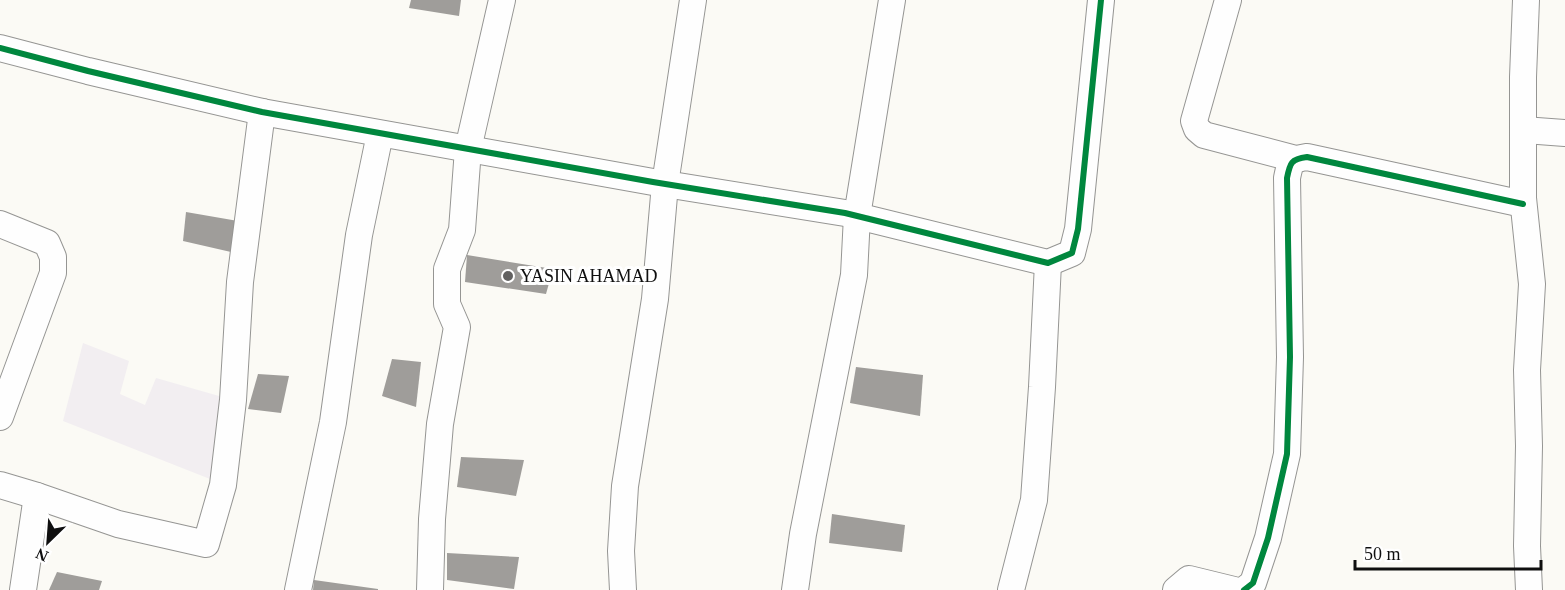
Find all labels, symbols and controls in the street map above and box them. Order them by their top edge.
place label: YASIN AHAMAD [520,266,658,286]
marker: YASIN AHAMAD [501,269,515,283]
north arrow [18,512,78,572]
scale bar [1355,533,1541,571]
text: 50 m [1364,544,1401,564]
text: N [33,545,51,565]

